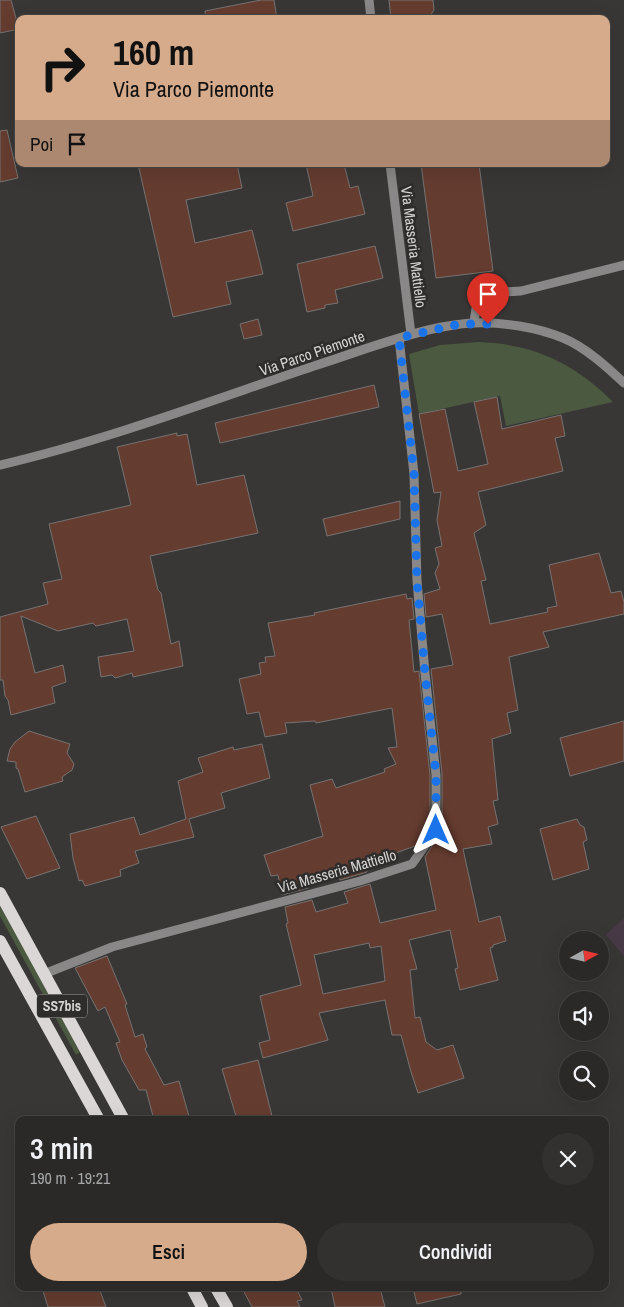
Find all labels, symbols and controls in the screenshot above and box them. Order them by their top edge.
text: 160 m [113,29,194,76]
icon: right [30,35,95,100]
text: Via Parco Piemonte [113,74,274,104]
icon: arrive [63,130,91,158]
text: Poi [30,131,53,157]
street label: Via Masseria Mattiello [396,185,432,309]
pin [467,273,509,324]
icon: arrive [474,280,502,308]
street label: Via Parco Piemonte [257,325,368,381]
position arrow [409,803,461,855]
street label: Via Masseria Mattiello [275,844,399,898]
north arrow [559,931,609,981]
map controls [559,931,609,1101]
button: sound [559,991,609,1041]
road number: SS7bis [37,994,87,1018]
button: search [559,1051,609,1101]
text: 3 min [30,1128,93,1168]
button: close [542,1133,594,1185]
text: 190 m · 19:21 [30,1167,110,1189]
button: Esci [30,1223,307,1281]
button: Condividi [317,1223,594,1281]

